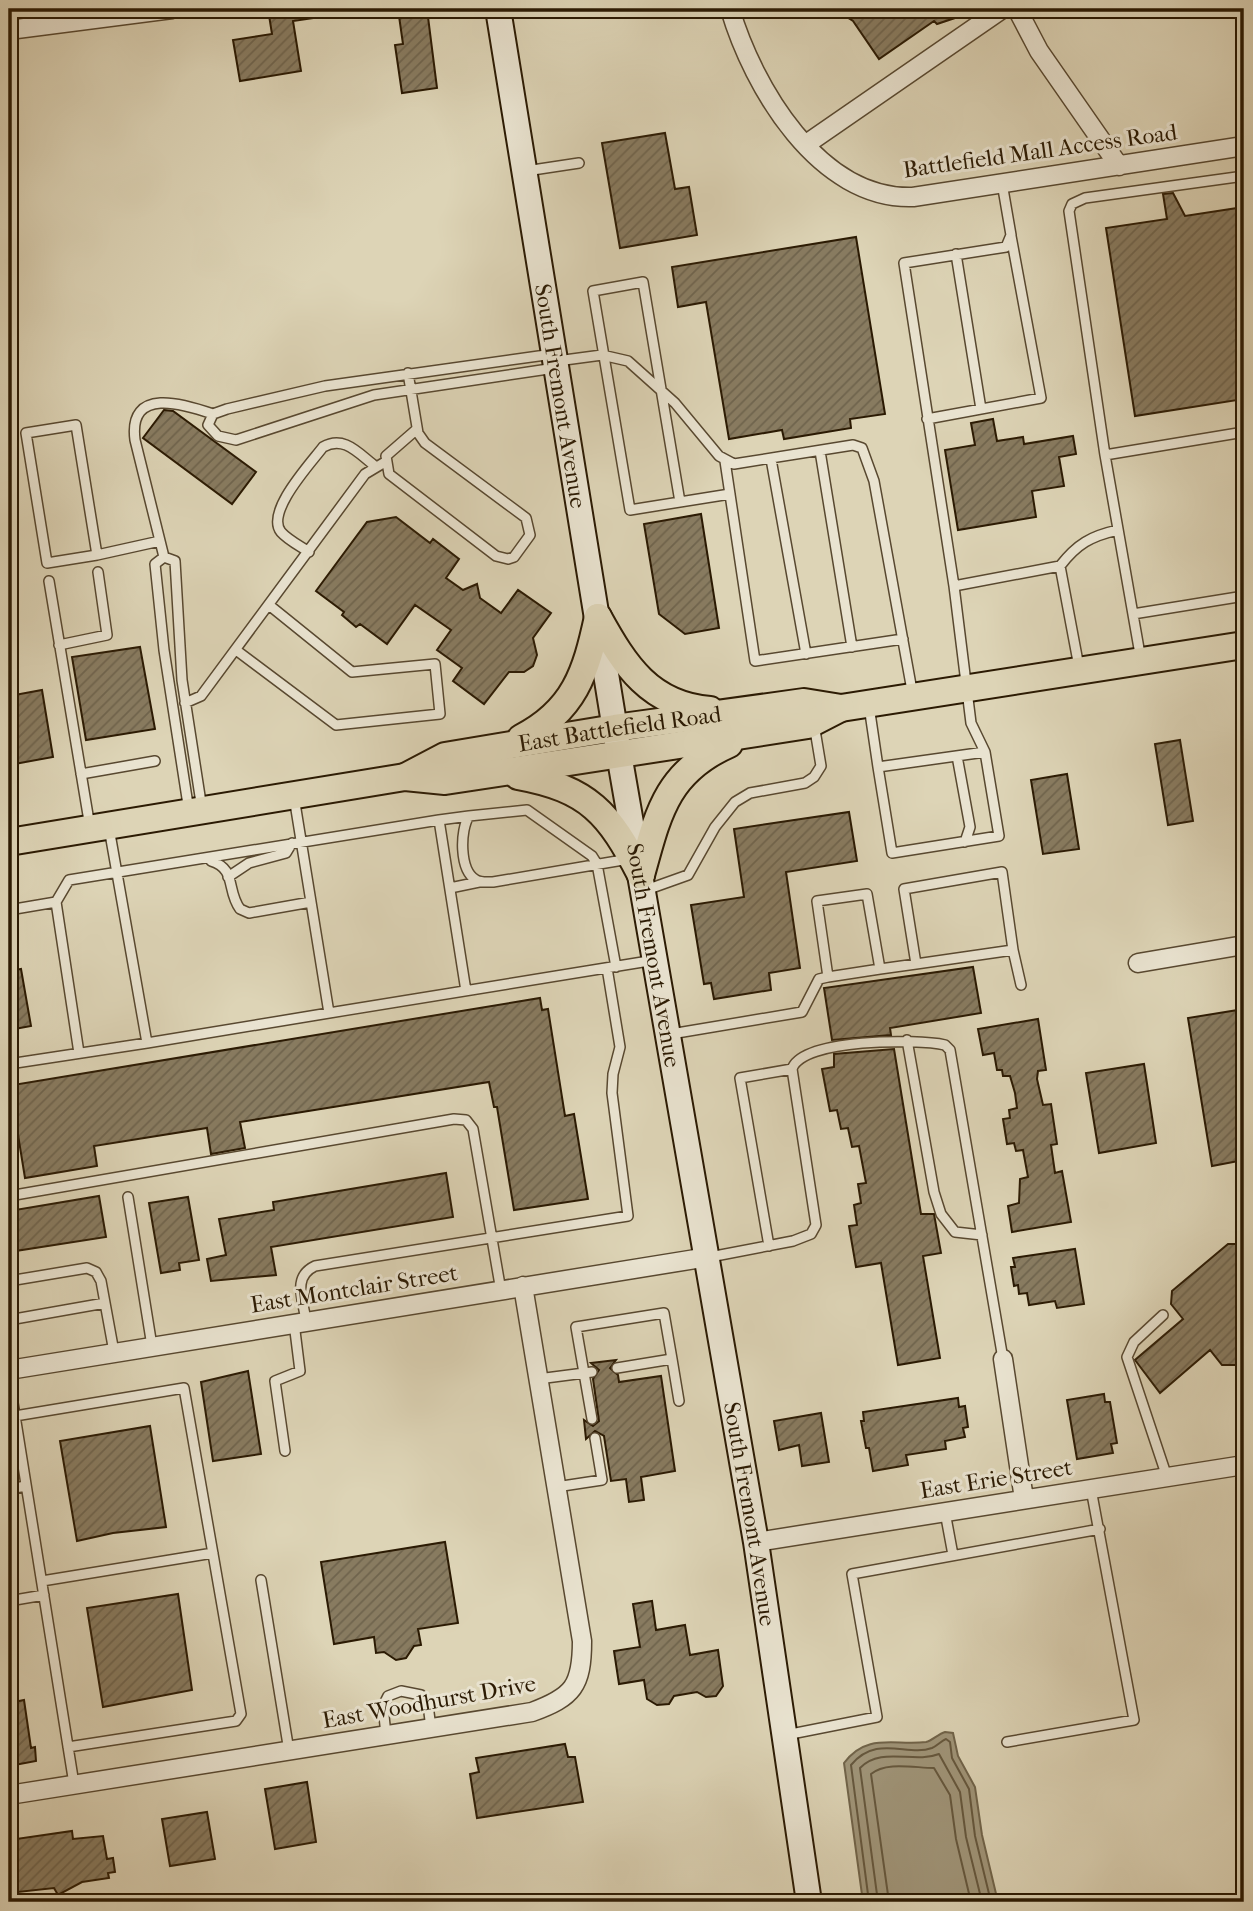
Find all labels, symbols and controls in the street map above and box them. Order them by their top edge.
street label: Battlefield Mall Access Road [901,118,1179,184]
street label: South Fremont Avenue [529,282,592,510]
street label: East Battlefield Road [516,700,723,757]
street label: South Fremont Avenue [621,841,687,1069]
street label: East Montclair Street [249,1259,459,1319]
street label: South Fremont Avenue [718,1400,782,1628]
street label: East Erie Street [918,1454,1074,1504]
street label: East Woodhurst Drive [320,1670,538,1734]

